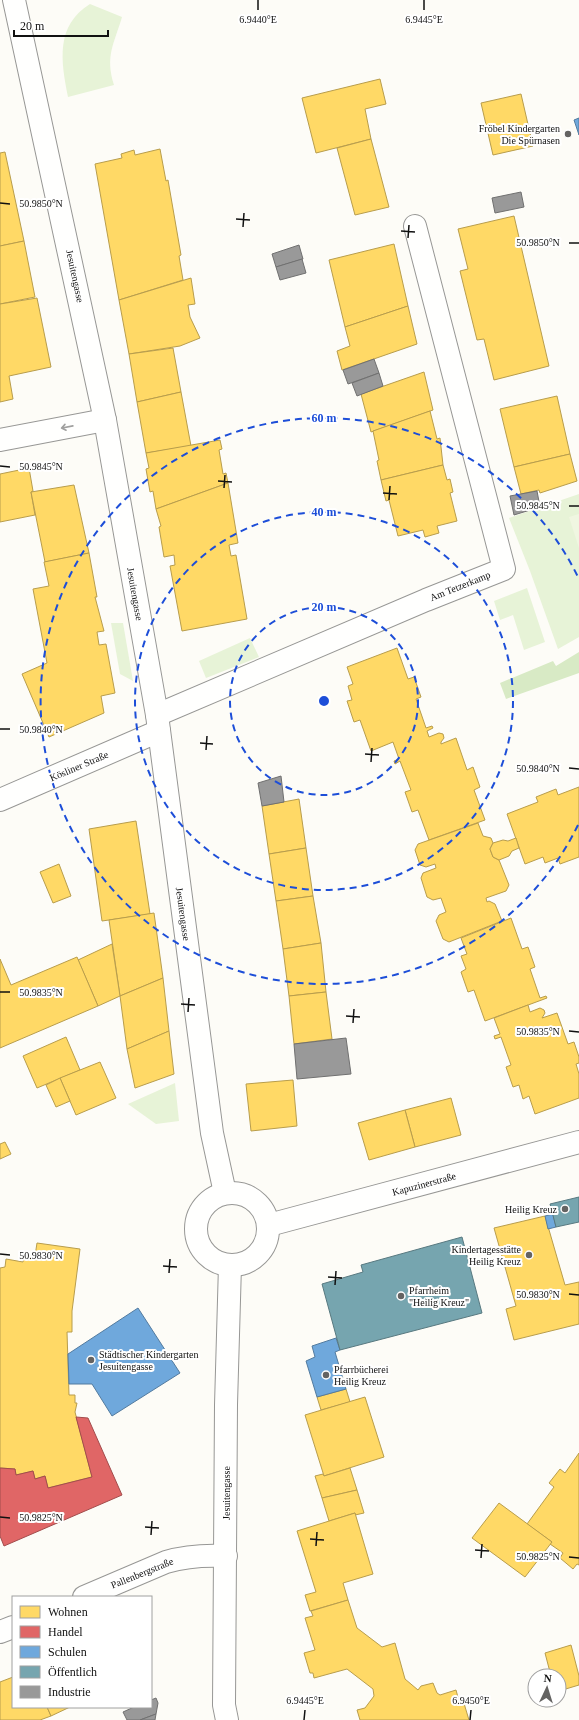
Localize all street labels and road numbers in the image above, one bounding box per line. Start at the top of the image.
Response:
street label: Jesuitengasse [64,248,86,304]
street label: Jesuitengasse [125,567,145,622]
street label: Am Tetzerkamp [428,569,492,603]
street label: Kösliner Straße [48,749,110,783]
street label: Jesuitengasse [174,887,192,942]
street label: Kapuzinerstraße [391,1170,458,1198]
street label: Jesuitengasse [221,1466,232,1520]
street label: Pallenbergstraße [109,1555,175,1591]

